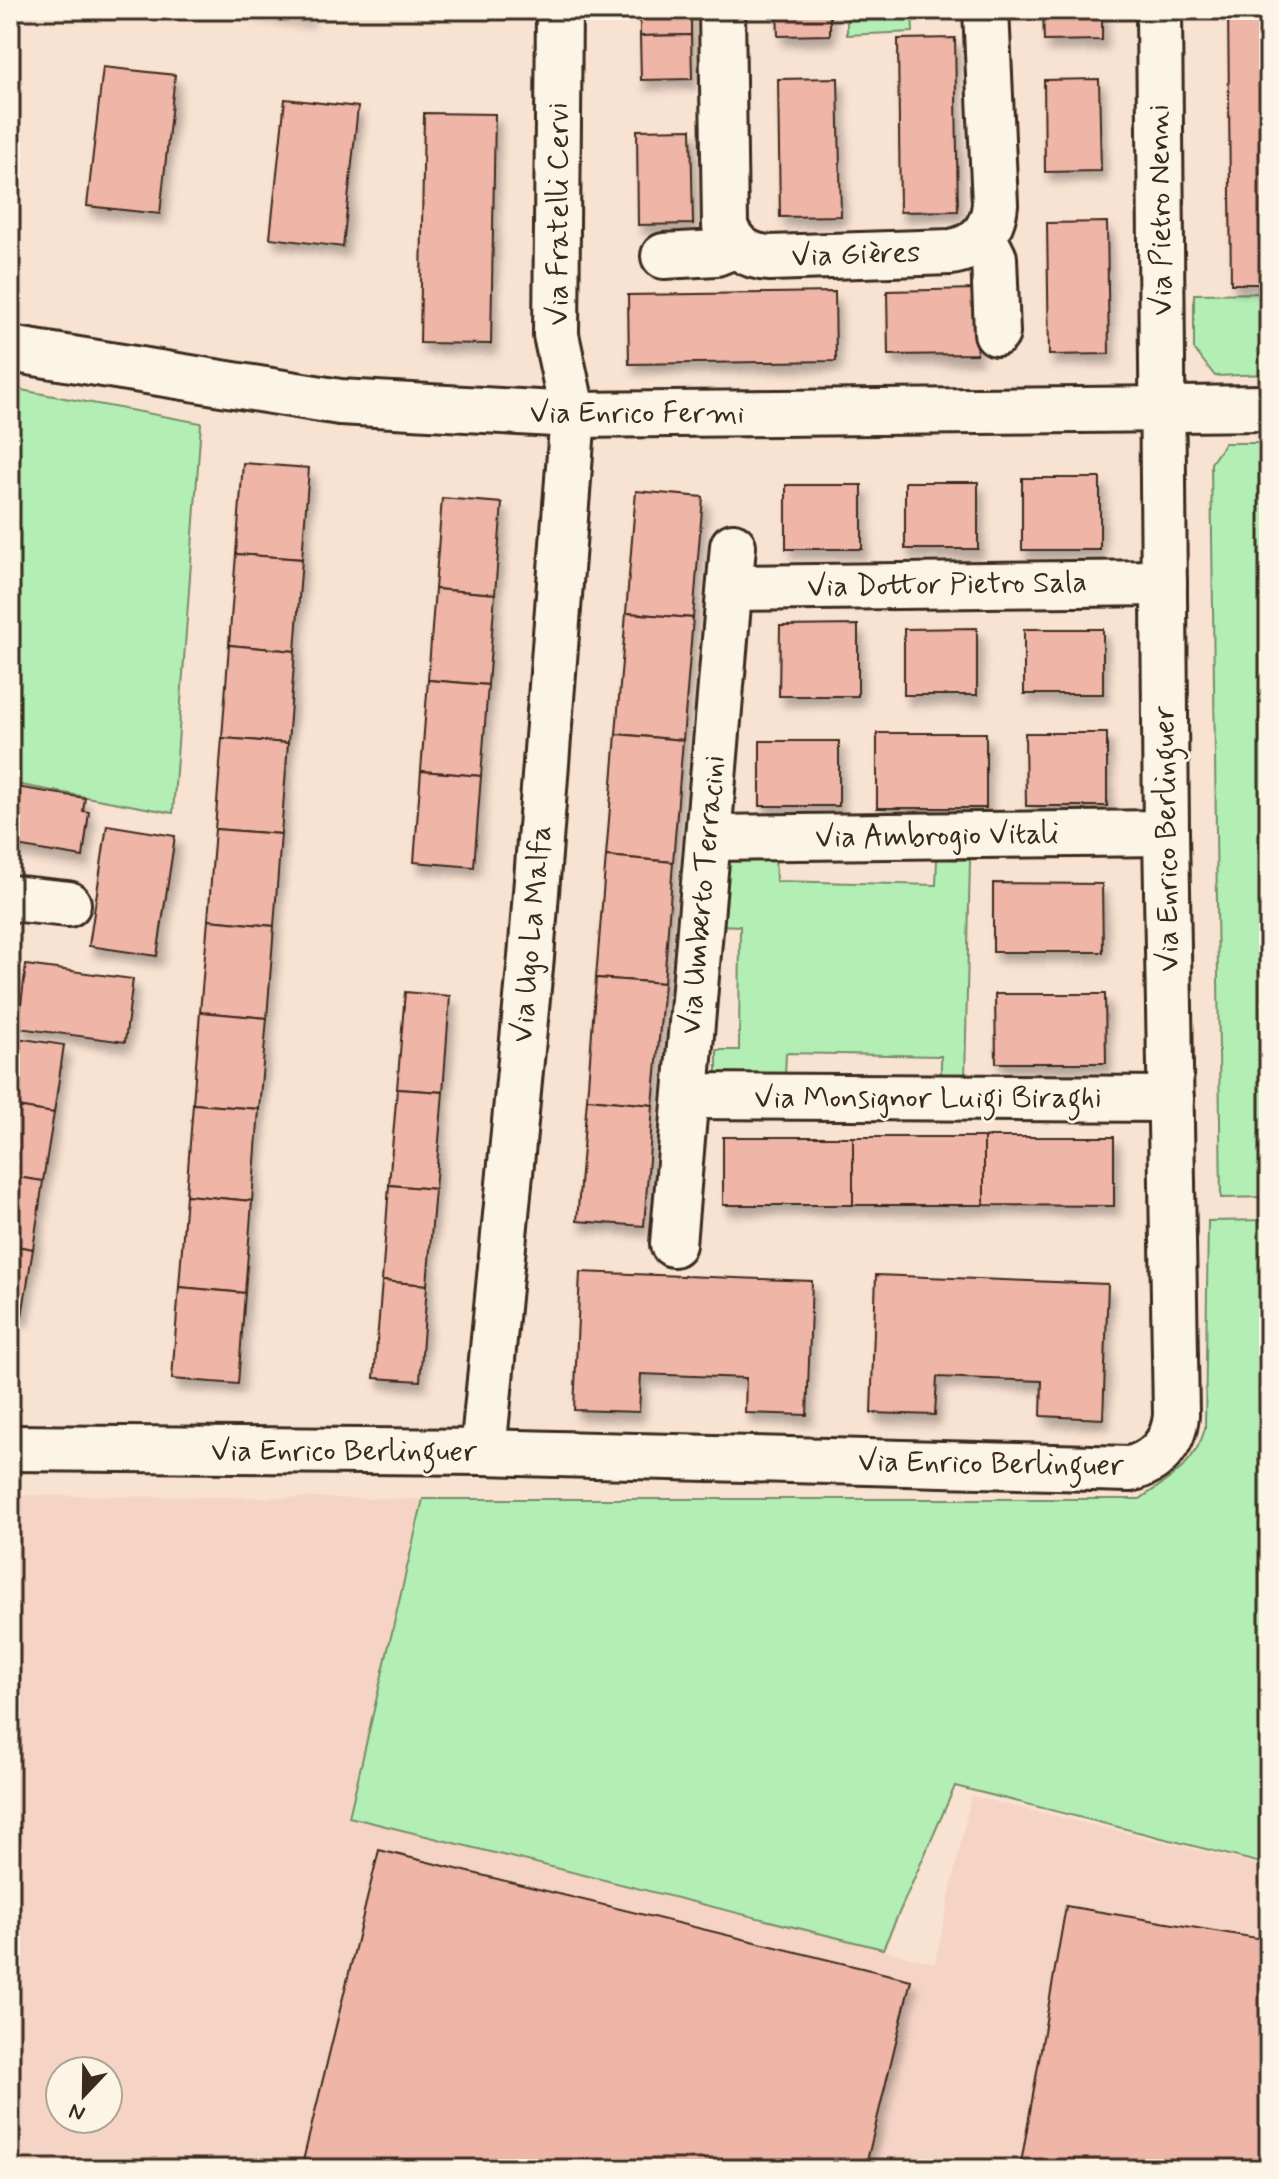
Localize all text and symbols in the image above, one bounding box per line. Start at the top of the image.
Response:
street label: Via Fratelli Cervi [539,102,578,326]
street label: Via Pietro Nenni [1140,104,1182,316]
street label: Via Gières [791,233,921,277]
street label: Via Enrico Fermi [530,394,744,433]
street label: Via Dottor Pietro Sala [807,563,1087,607]
street label: Via Enrico Berlinguer [1145,705,1192,972]
street label: Via Umberto Terracini [671,754,735,1036]
street label: Via Ambrogio Vitali [815,814,1059,858]
street label: Via Ugo La Malfa [503,824,561,1044]
street label: Via Monsignor Luigi Biraghi [754,1079,1102,1121]
street label: Via Enrico Berlinguer [211,1432,478,1474]
street label: Via Enrico Berlinguer [858,1442,1125,1489]
north arrow [44,2055,124,2135]
text: N [65,2096,89,2127]

